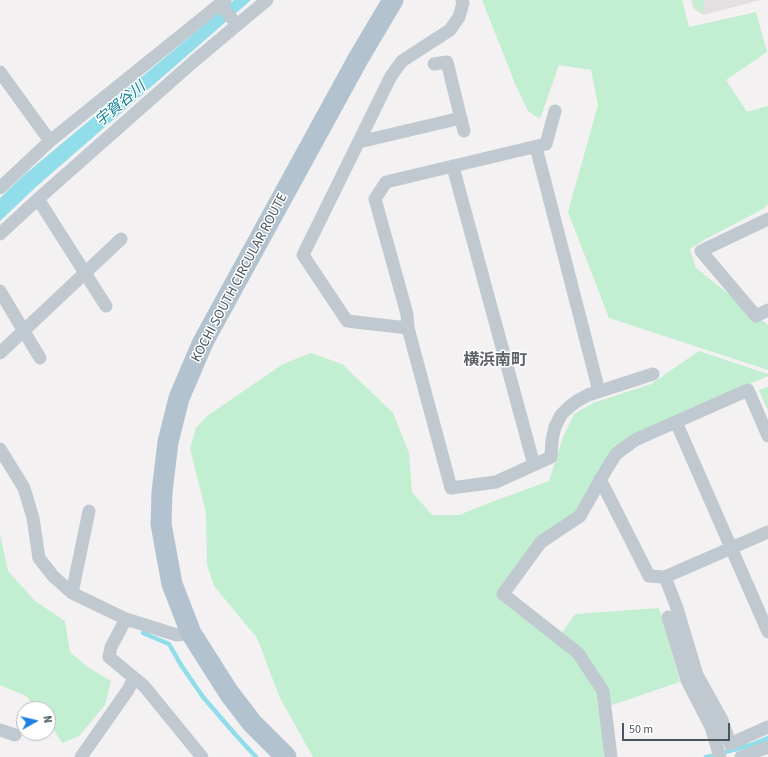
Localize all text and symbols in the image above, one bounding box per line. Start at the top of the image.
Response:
water label: 宇賀谷川 [92,79,150,131]
street label: KOCHI SOUTH CIRCULAR ROUTE [188,191,292,365]
district label: 横浜南町 [463,351,527,371]
north arrow [16,701,56,741]
text: N [39,715,55,724]
scale bar [624,715,732,741]
text: 50 m [629,721,653,738]

